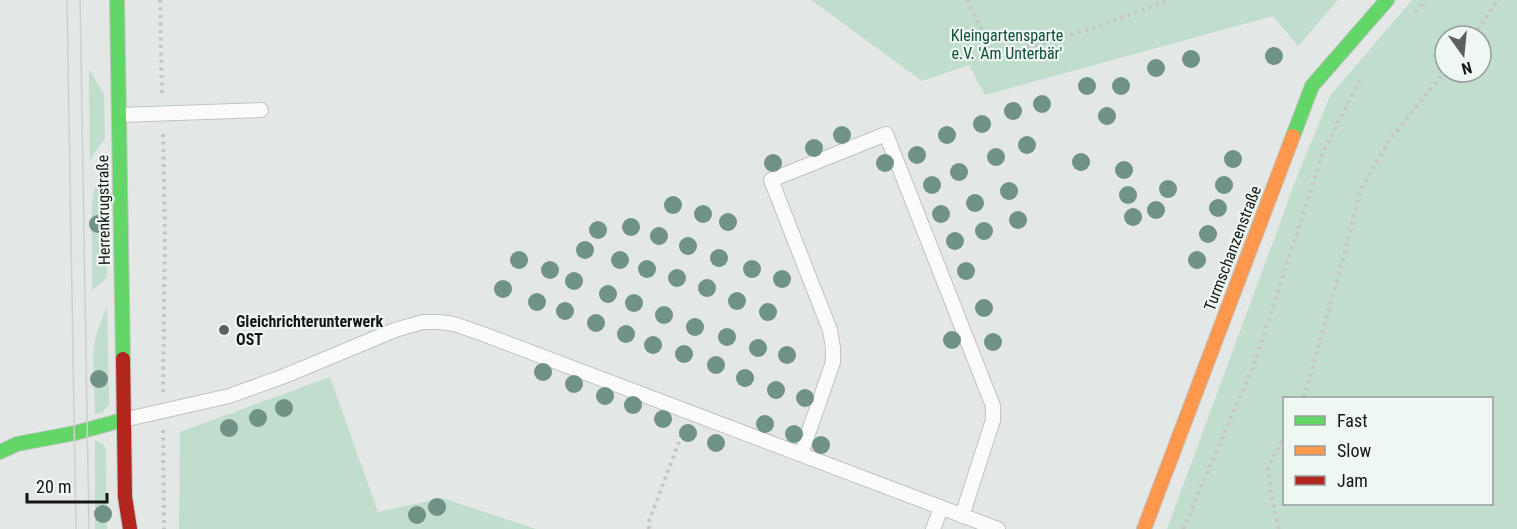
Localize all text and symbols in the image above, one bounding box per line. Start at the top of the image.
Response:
north arrow [1433,24,1493,84]
park label: Kleingartensparte e.V. 'Am Unterbär' [951,26,1063,63]
text: N [1460,58,1474,78]
street label: Herrenkrugstraße [93,155,114,265]
street label: Turmschanzenstraße [1200,183,1265,313]
place label: Gleichrichterunterwerk OST [236,312,384,349]
marker: Gleichrichterunterwerk OST [217,323,231,337]
legend [1283,397,1493,505]
text: Fast [1337,410,1368,431]
text: Slow [1337,440,1372,461]
scale bar [27,466,106,504]
text: Jam [1337,470,1368,491]
text: 20 m [36,476,71,497]

